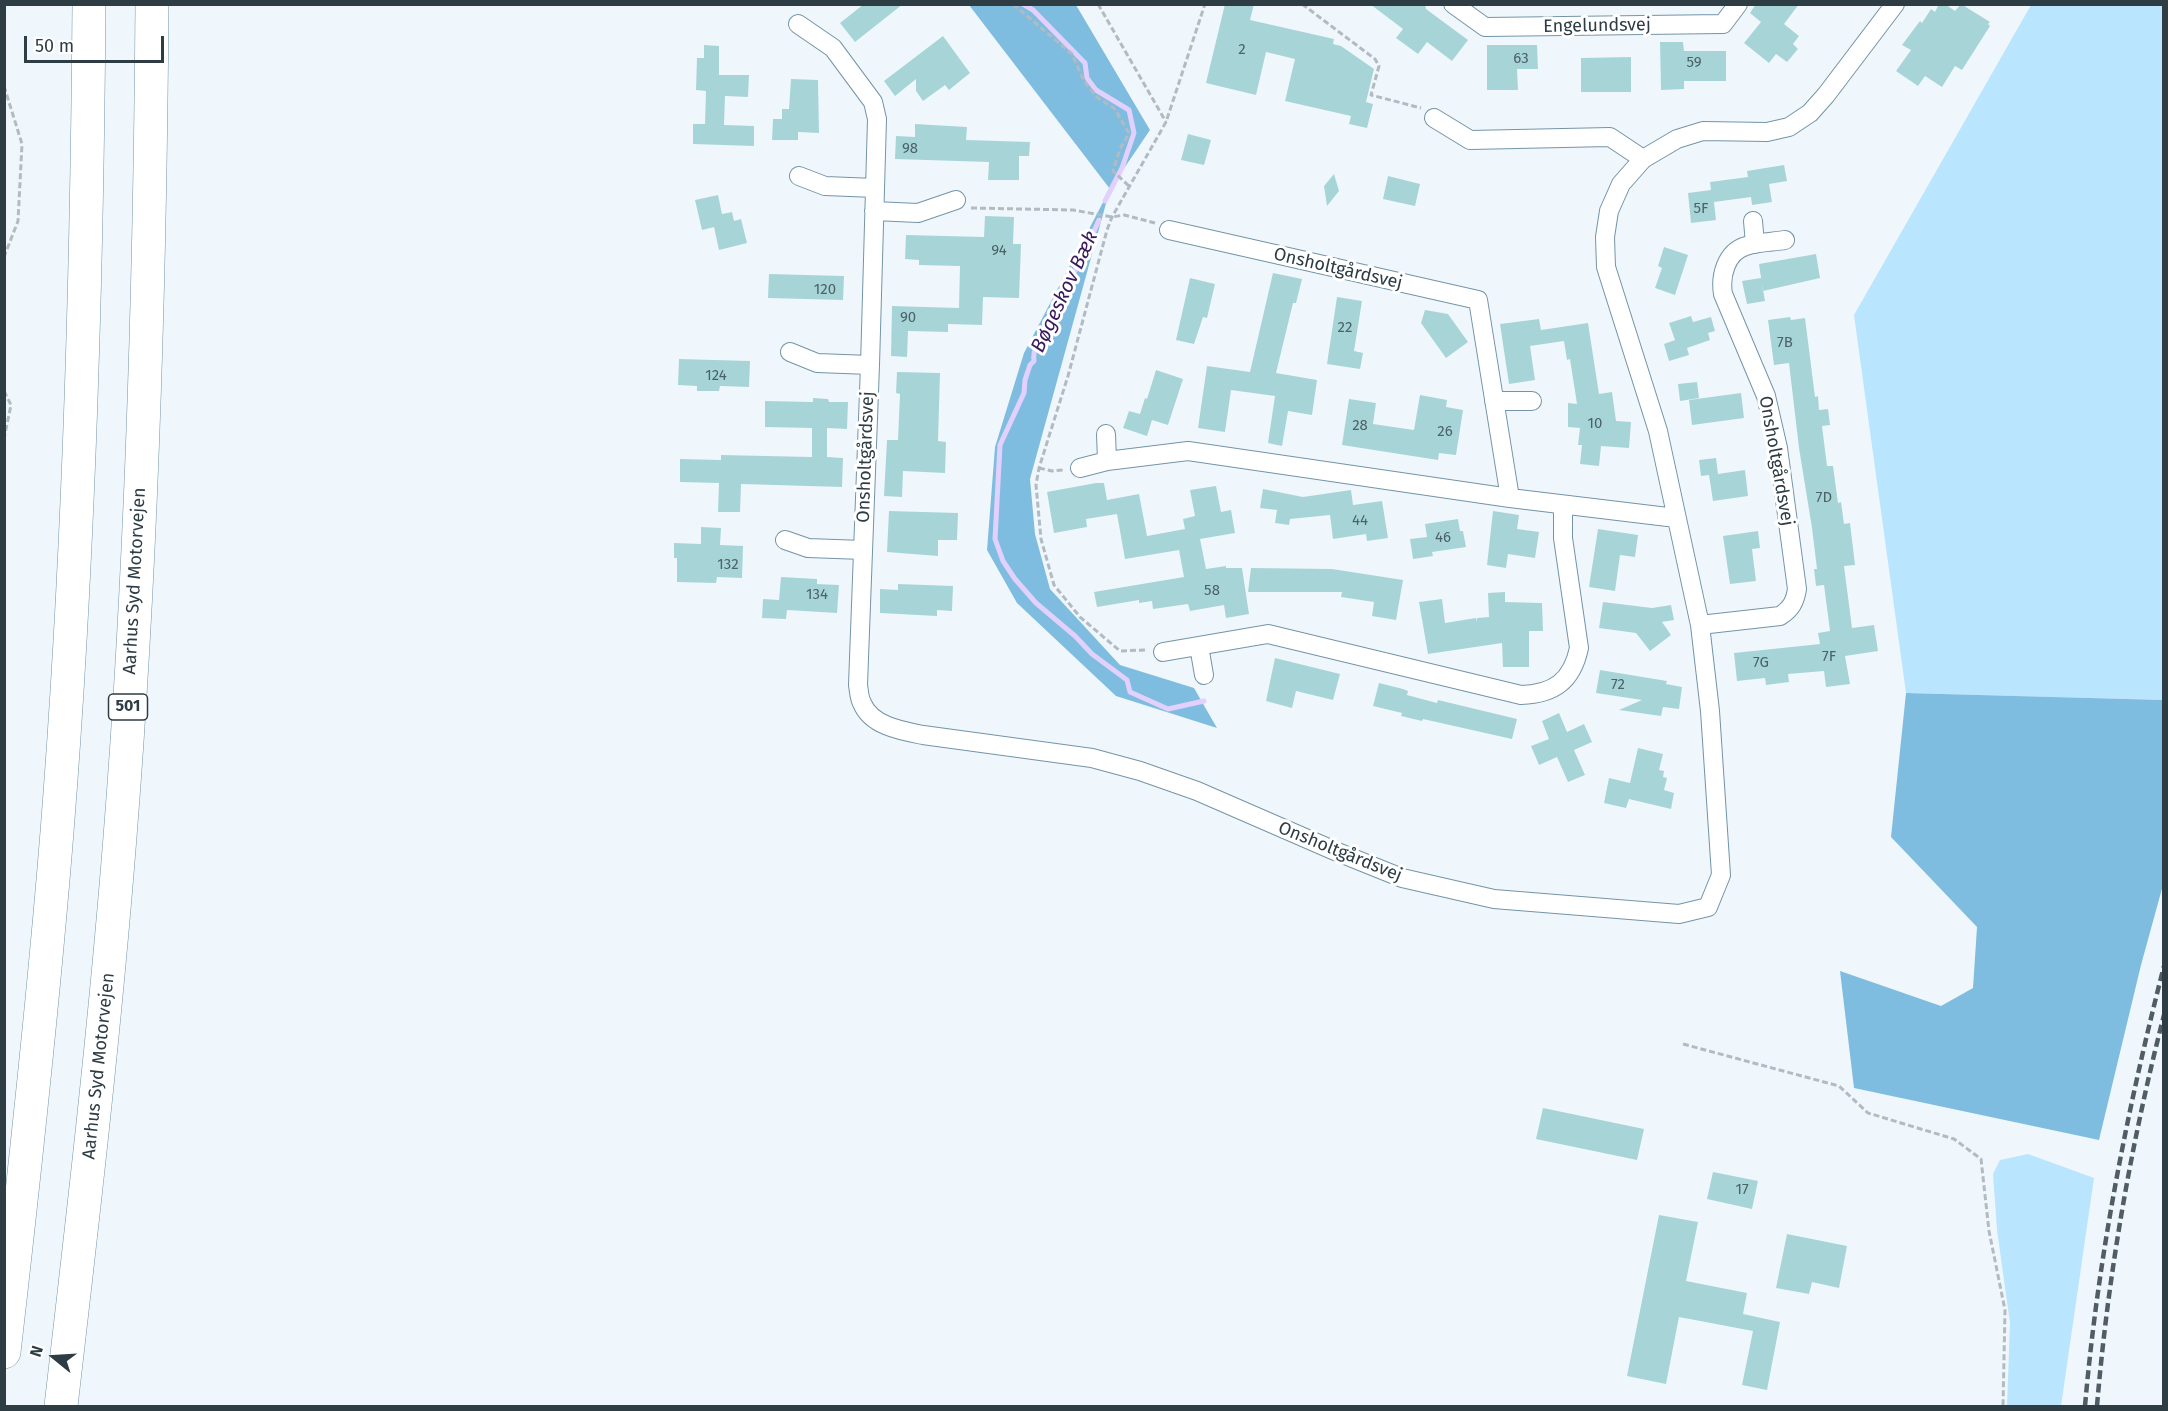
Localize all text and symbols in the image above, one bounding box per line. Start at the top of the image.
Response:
street label: Engelundsvej [1543,14,1651,38]
scale bar [27,24,166,62]
text: 50 m [35,35,74,57]
house number: 2 [1238,41,1246,59]
house number: 63 [1513,50,1529,68]
house number: 59 [1686,54,1702,72]
house number: 98 [902,140,918,158]
house number: 5F [1694,200,1708,218]
water label: Bøgeskov Bæk [1026,227,1104,357]
house number: 94 [991,242,1007,260]
street label: Onsholtgårdsvej [1271,244,1405,294]
house number: 120 [814,281,836,299]
house number: 90 [900,309,916,327]
house number: 22 [1338,319,1352,337]
house number: 7B [1777,334,1793,352]
house number: 124 [705,367,727,385]
street label: Onsholtgårdsvej [853,391,879,523]
street label: Onsholtgårdsvej [1754,394,1798,528]
house number: 10 [1588,415,1602,433]
house number: 28 [1352,417,1368,435]
house number: 26 [1437,423,1453,441]
street label: Aarhus Syd Motorvejen [119,487,151,675]
house number: 7D [1816,489,1832,507]
house number: 44 [1352,512,1368,530]
house number: 46 [1435,529,1451,547]
house number: 132 [717,556,739,574]
house number: 58 [1204,582,1220,600]
house number: 134 [806,586,828,604]
house number: 7F [1822,648,1836,666]
house number: 7G [1753,654,1769,672]
house number: 72 [1611,676,1625,694]
road number: 501 [108,694,148,720]
street label: Onsholtgårdsvej [1275,817,1405,887]
street label: Aarhus Syd Motorvejen [78,972,120,1160]
house number: 17 [1735,1181,1749,1199]
north arrow [24,1327,84,1387]
text: N [26,1343,47,1359]

